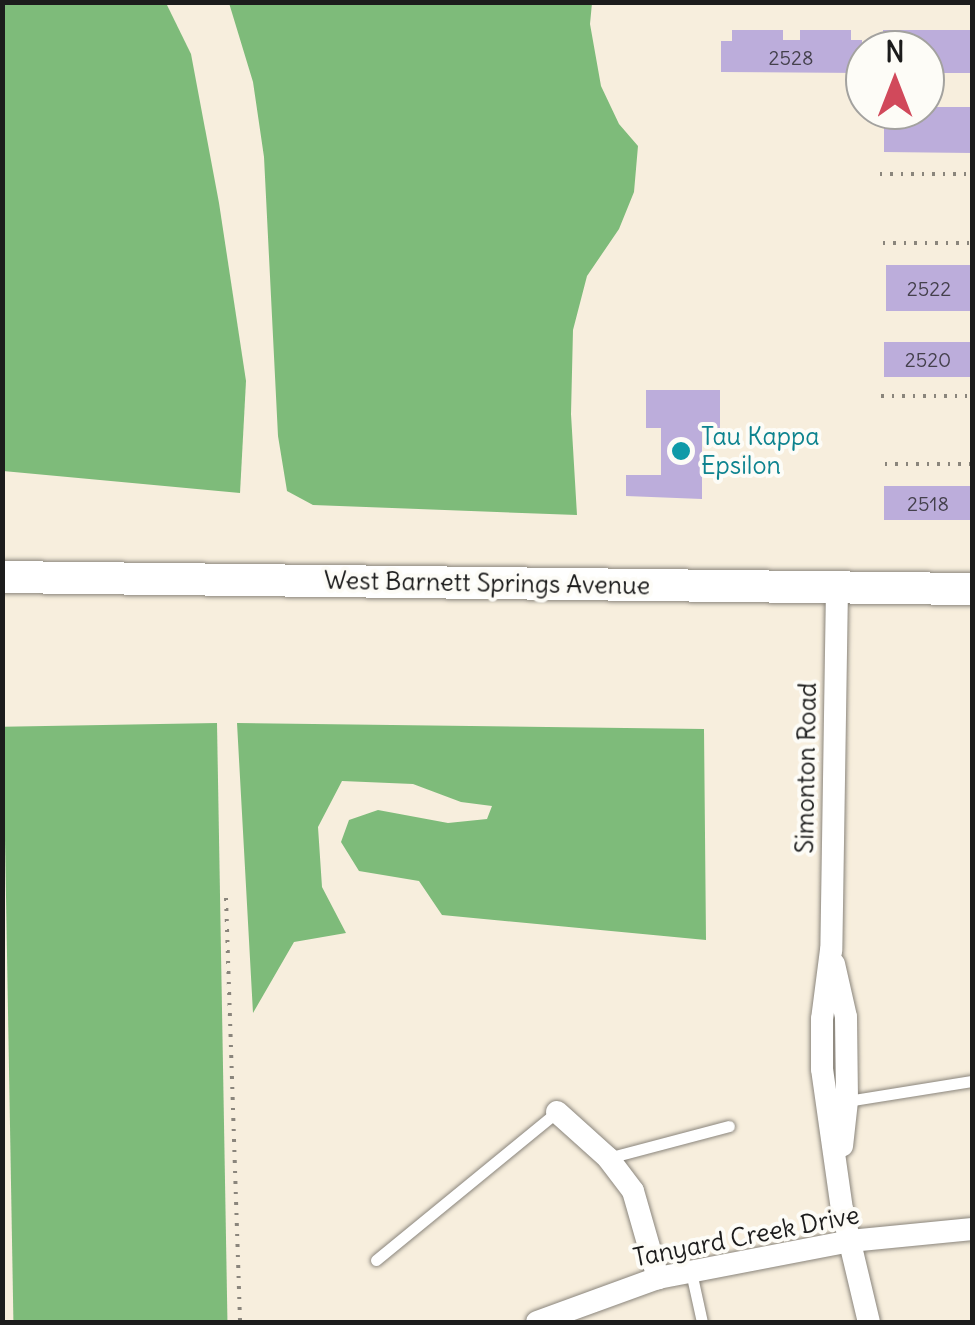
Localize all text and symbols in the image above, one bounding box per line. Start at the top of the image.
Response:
north arrow [845,30,945,130]
text: N [885,34,905,70]
house number: 2528 [769,45,813,69]
house number: 2522 [907,276,951,300]
house number: 2520 [905,347,951,371]
place label: Tau Kappa Epsilon [701,422,819,481]
marker: Tau Kappa Epsilon [670,440,692,462]
house number: 2518 [907,491,949,515]
street label: West Barnett Springs Avenue [324,565,650,601]
street label: Simonton Road [790,682,822,854]
street label: Tanyard Creek Drive [630,1199,862,1273]

